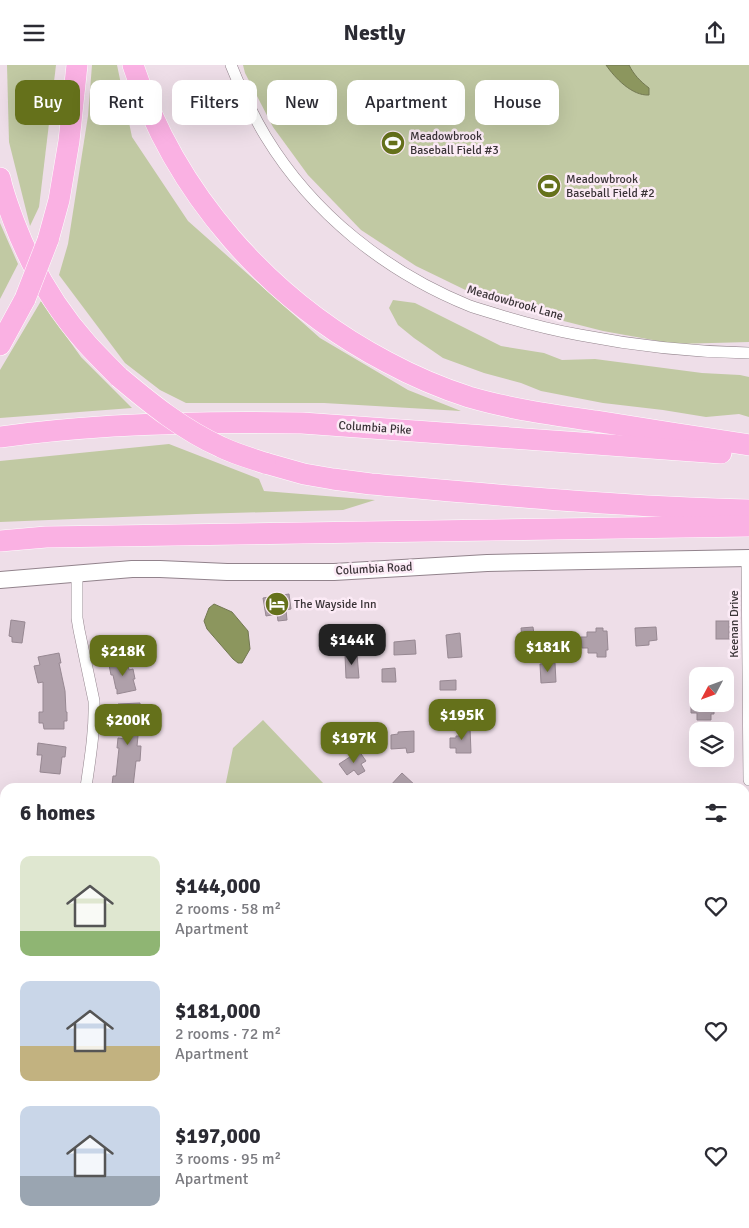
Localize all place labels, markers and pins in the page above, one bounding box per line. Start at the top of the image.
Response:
place label: Meadowbrook Baseball Field #3 [410,129,499,158]
sports icon: Meadowbrook Baseball Field #3 [380,130,406,156]
place label: Meadowbrook Baseball Field #2 [566,172,655,201]
sports icon: Meadowbrook Baseball Field #2 [536,173,562,199]
hotel icon: The Wayside Inn [264,591,290,617]
place label: The Wayside Inn [294,597,377,612]
pin: $144K [317,623,387,666]
pin: $181K [513,631,583,673]
pin: $218K [88,635,158,677]
pin: $195K [427,699,497,741]
pin: $200K [93,703,163,746]
pin: $197K [319,721,389,764]

